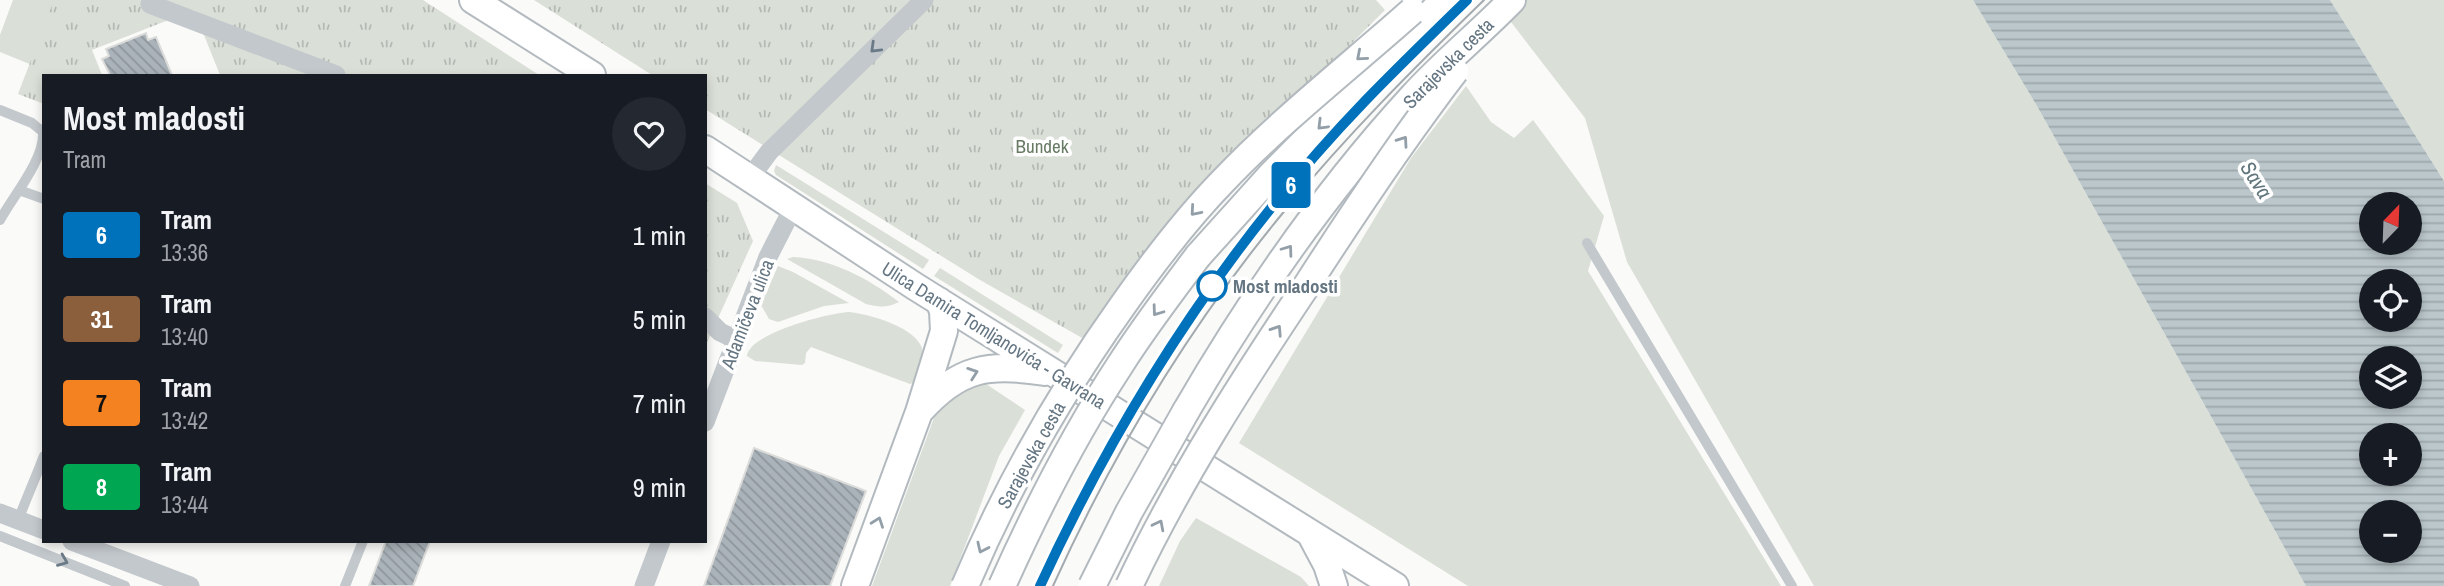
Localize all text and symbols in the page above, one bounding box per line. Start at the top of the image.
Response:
street label: Sarajevska cesta [1397,12,1499,114]
one-way arrow [871,39,884,52]
one-way arrow [1356,48,1369,60]
text: Most mladosti [63,96,245,140]
button: heart [612,97,686,171]
one-way arrow [1317,116,1330,129]
park label: Bundek [1016,133,1069,159]
one-way arrow [1395,136,1407,149]
text: Tram [63,144,106,175]
water label: Sava [2234,155,2279,204]
line badge: 6 [1268,162,1314,208]
text: 6 [1286,169,1296,201]
north arrow [2359,192,2422,256]
map controls [2359,192,2422,563]
text: Tram [161,202,212,237]
one-way arrow [1191,203,1203,216]
text: 1 min [633,218,686,253]
text: 6 [96,219,107,251]
text: 13:36 [161,237,208,268]
one-way arrow [1280,245,1293,258]
street label: Adamičeva ulica [714,255,780,373]
street label: Ulica Damira Tomljanovića - Gavrana [877,255,1111,415]
button: locate [2359,269,2422,332]
marker: Most mladosti [1197,271,1227,301]
place label: Most mladosti [1233,273,1338,299]
text: Tram [161,286,212,321]
text: 5 min [633,302,686,337]
text: 31 [91,303,112,335]
one-way arrow [1153,303,1165,316]
text: 13:40 [161,321,208,352]
one-way arrow [1268,325,1281,338]
button: layers [2359,346,2422,409]
one-way arrow [966,367,978,381]
text: Tram [161,370,212,405]
text: 7 min [633,386,686,421]
text: 7 [96,387,107,419]
street label: Sarajevska cesta [991,397,1071,513]
text: 13:42 [161,405,208,436]
button: + [2359,423,2422,486]
text: Tram [161,454,212,489]
text: 9 min [633,470,686,505]
text: 8 [96,471,107,503]
text: 13:44 [161,489,208,520]
button: − [2359,500,2422,563]
one-way arrow [870,517,884,529]
one-way arrow [1151,520,1165,532]
one-way arrow [976,540,990,553]
one-way arrow [56,553,68,567]

